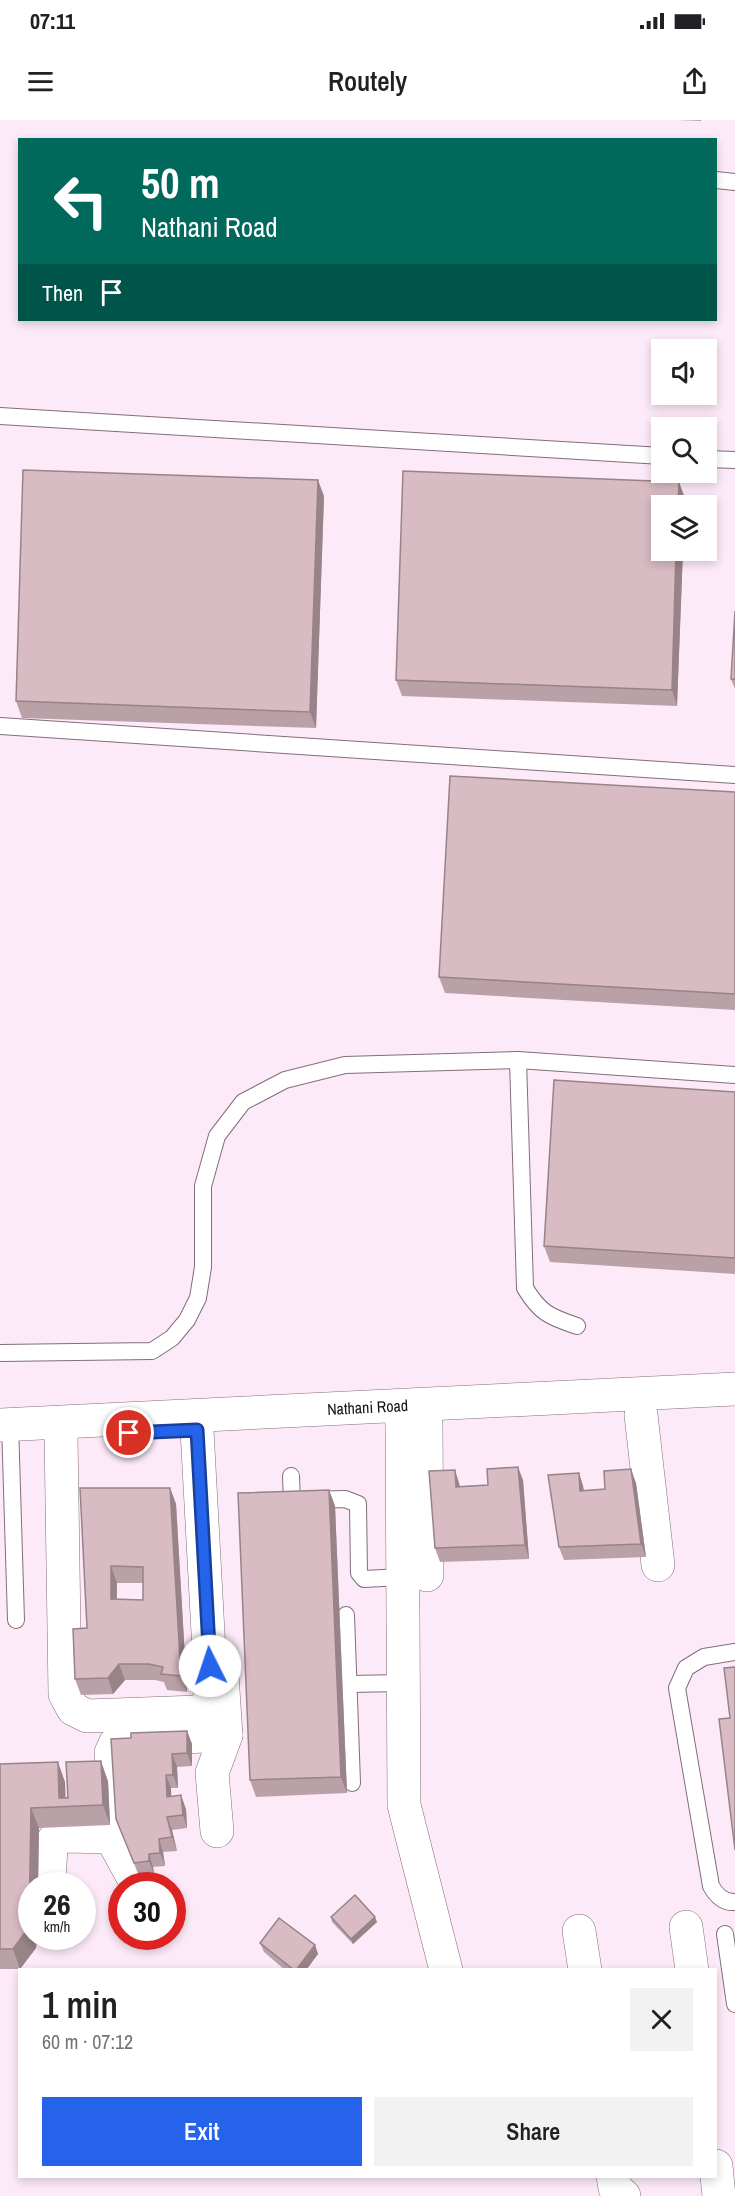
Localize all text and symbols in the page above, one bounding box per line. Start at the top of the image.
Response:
text: 07:11 [30,6,75,36]
text: Routely [328,63,407,99]
icon: menu [24,65,57,98]
icon: share [678,65,711,98]
text: 50 m [141,155,220,211]
icon: left [42,162,120,240]
text: Nathani Road [141,209,278,245]
icon: arrive [95,276,128,309]
text: Then [42,278,83,308]
map controls [651,339,717,561]
button: sound [651,339,717,405]
button: search [651,417,717,483]
button: layers [651,495,717,561]
street label: Nathani Road [327,1394,409,1420]
pin [103,1407,154,1458]
icon: arrive [112,1416,145,1449]
position arrow [178,1634,242,1698]
speed limit sign: 30 [108,1872,186,1950]
text: 26 [43,1884,71,1924]
text: km/h [44,1916,70,1937]
text: 1 min [42,1981,118,2029]
button: close [630,1988,693,2051]
text: 60 m · 07:12 [42,2028,133,2055]
button: Exit [42,2097,362,2166]
button: Share [374,2097,693,2166]

